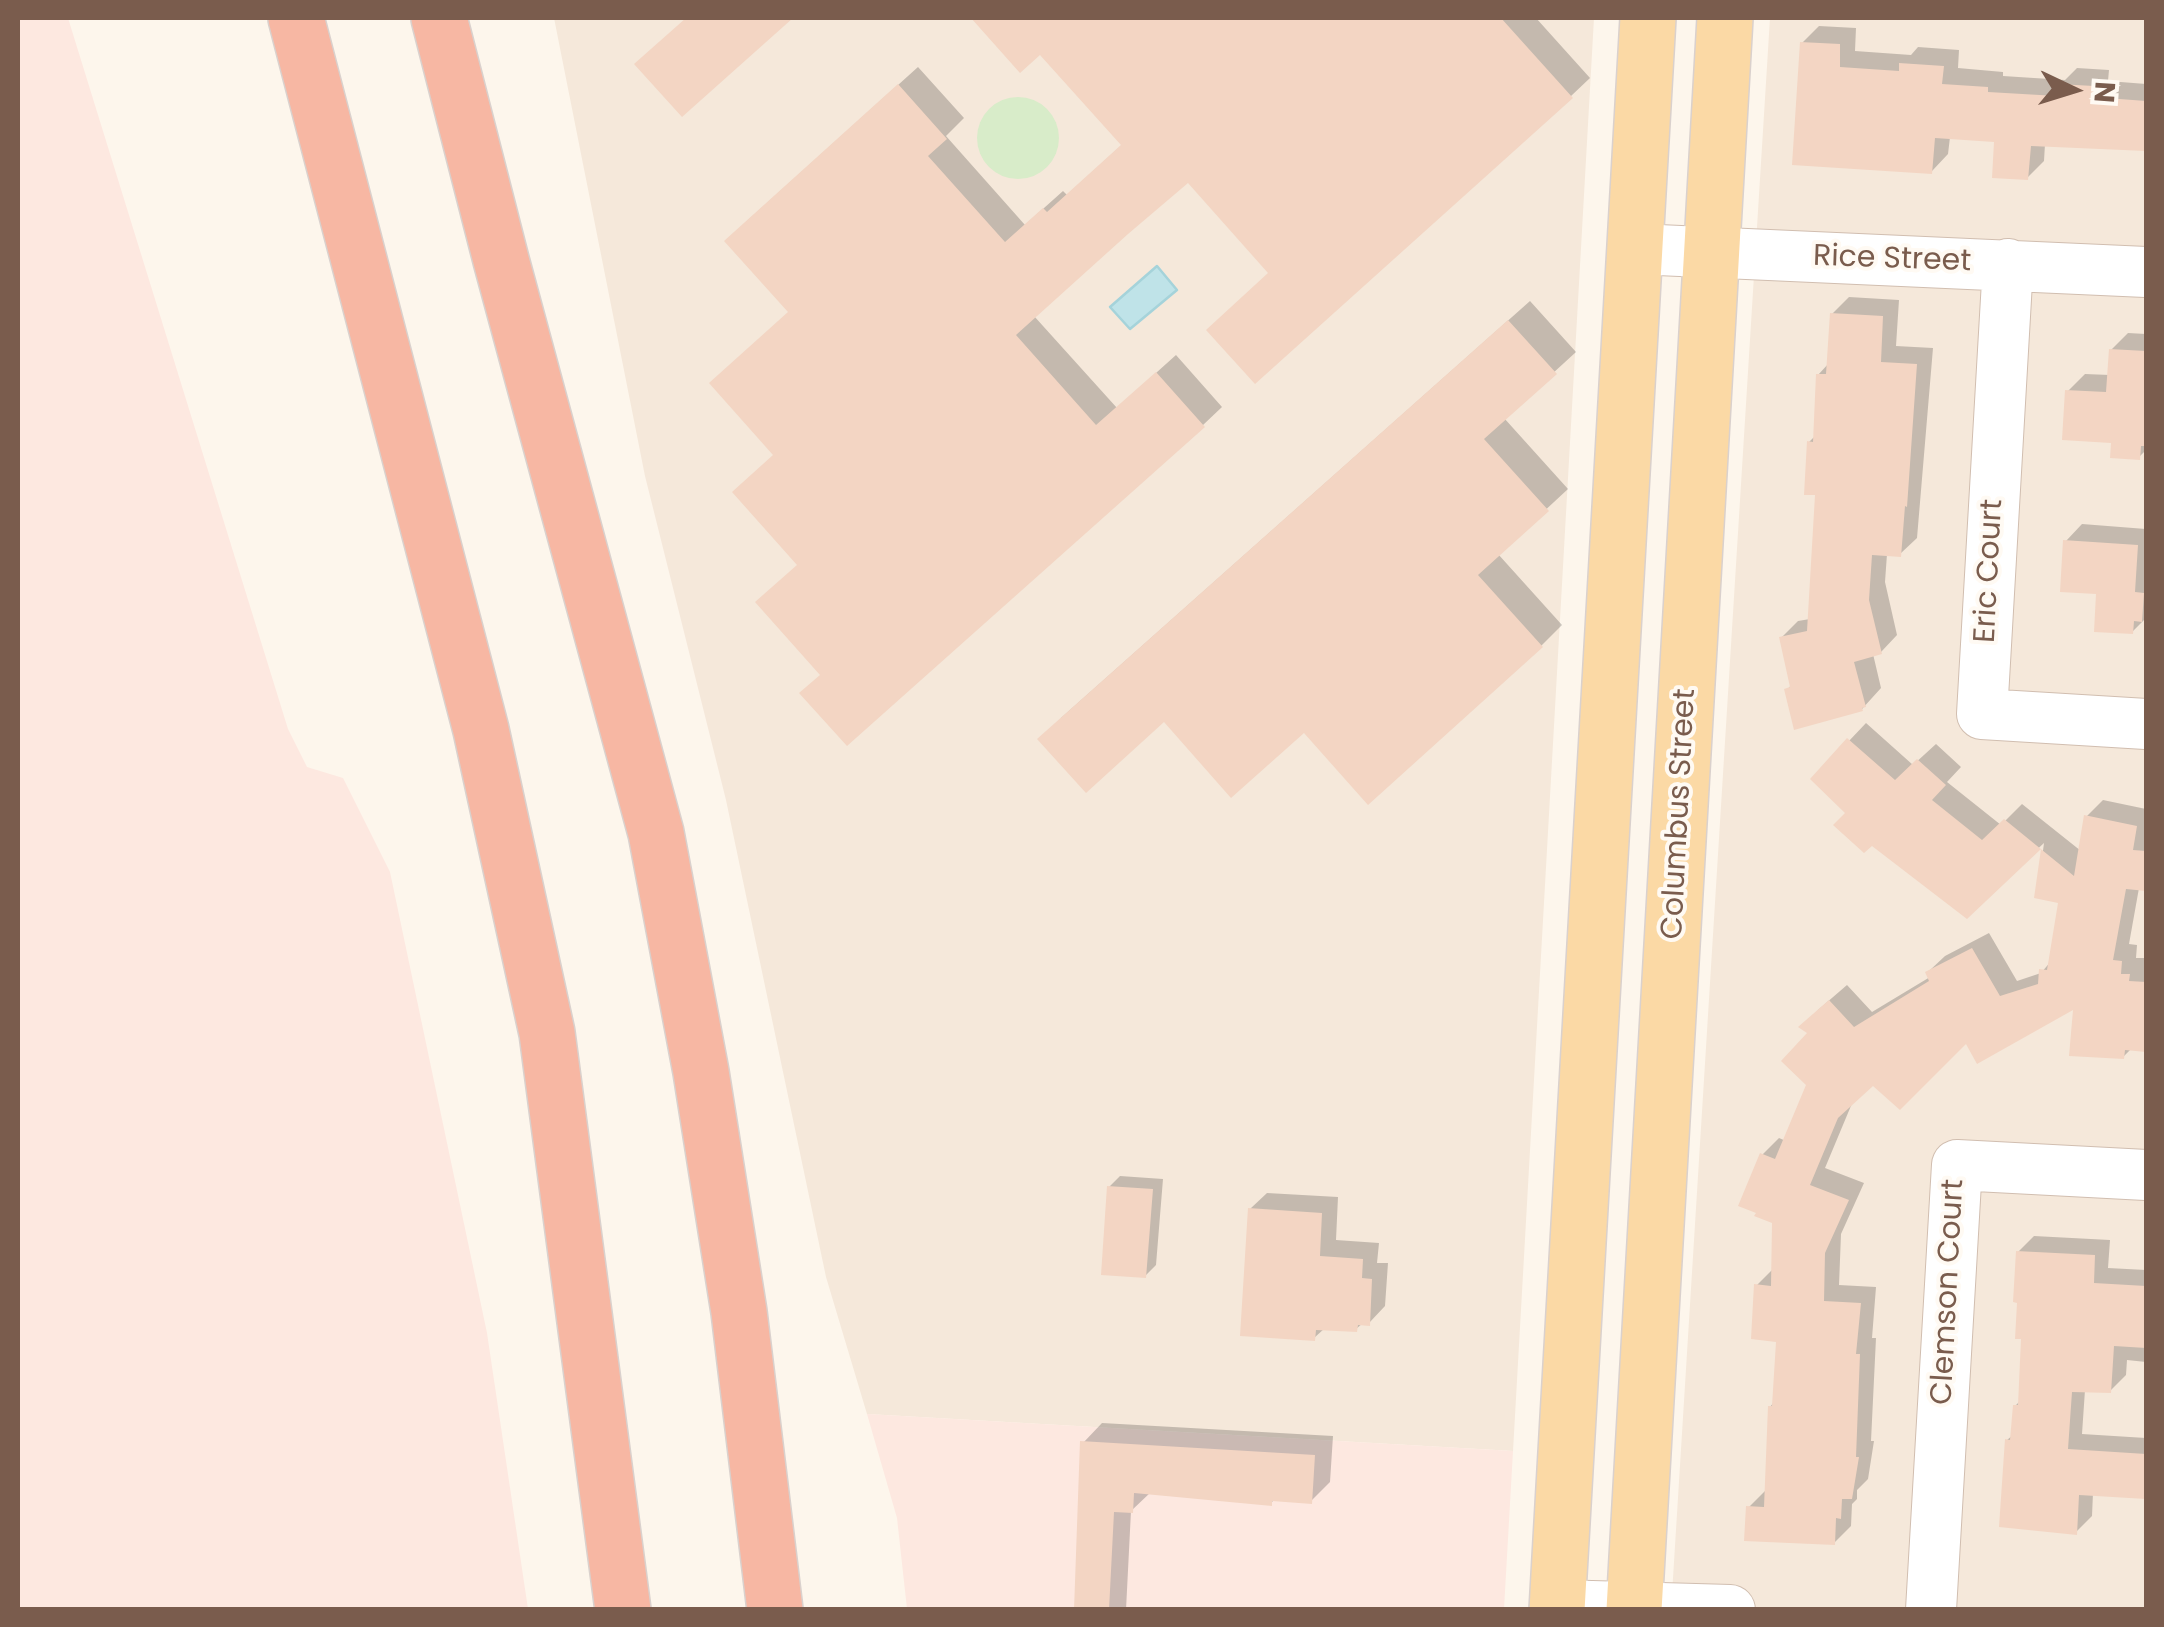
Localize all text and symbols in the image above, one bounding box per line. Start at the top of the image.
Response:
north arrow [2024,40,2124,140]
text: N [2084,80,2125,104]
street label: Rice Street [1812,239,1972,281]
street label: Eric Court [1968,498,2012,644]
street label: Columbus Street [1655,688,1705,940]
street label: Clemson Court [1925,1178,1973,1406]

